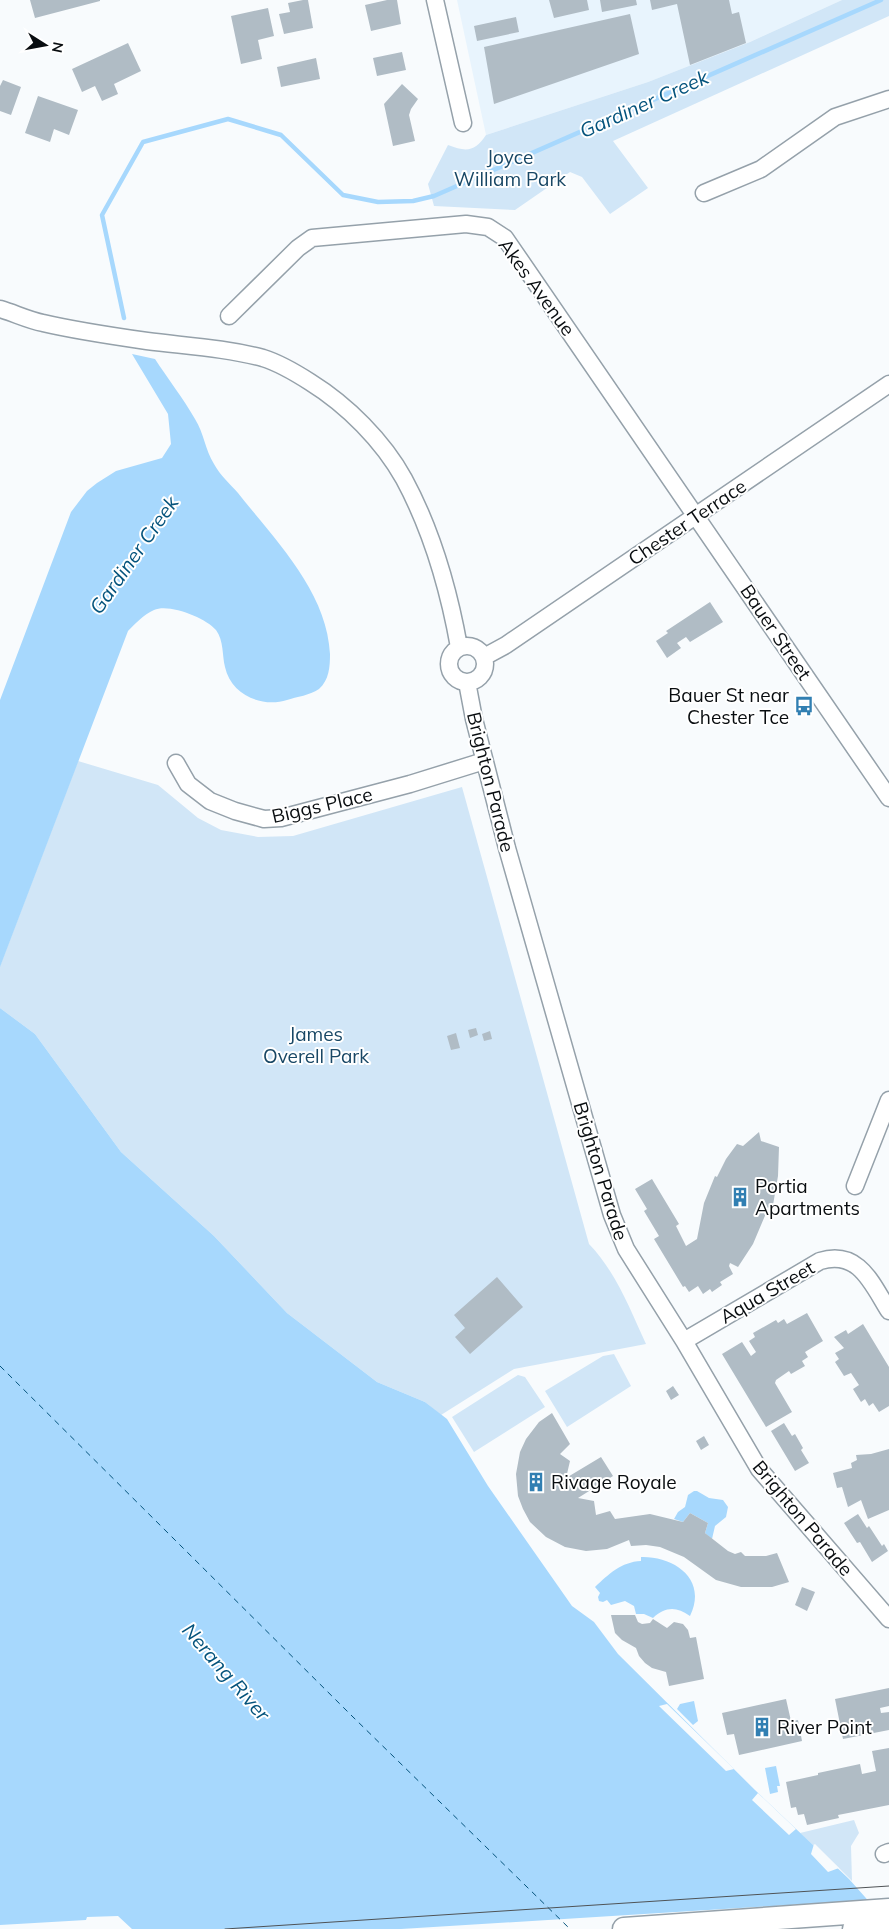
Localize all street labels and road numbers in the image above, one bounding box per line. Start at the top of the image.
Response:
street label: Akes Avenue [494,234,580,340]
street label: Chester Terrace [623,474,751,570]
street label: Bauer Street [735,580,817,685]
street label: Brighton Parade [462,709,520,855]
street label: Biggs Place [269,782,375,828]
street label: Brighton Parade [569,1099,633,1243]
street label: Aqua Street [715,1255,819,1329]
street label: Brighton Parade [748,1455,858,1581]

